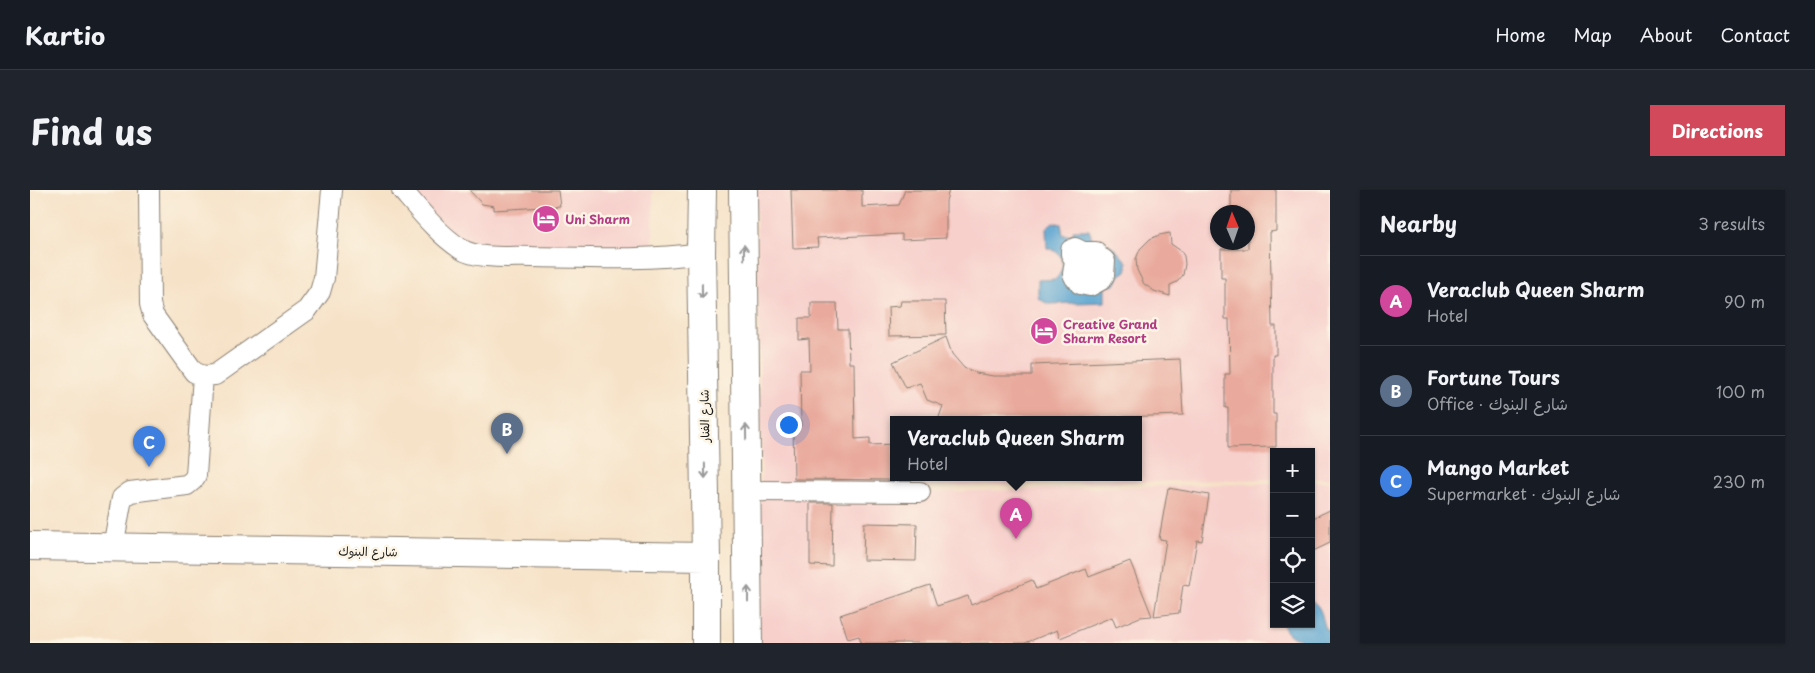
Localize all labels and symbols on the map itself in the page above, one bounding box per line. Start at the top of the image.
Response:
hotel icon: Uni Sharm [531,204,561,234]
north arrow [1210,205,1255,250]
place label: Uni Sharm [565,210,630,228]
one-way arrow [739,244,749,260]
one-way arrow [697,282,707,299]
place label: Creative Grand Sharm Resort [1063,315,1158,347]
hotel icon: Creative Grand Sharm Resort [1029,316,1059,346]
street label: شارع الفنار [695,389,714,444]
your location [776,412,802,438]
pin: B [491,413,523,454]
one-way arrow [741,424,751,440]
pin: C [133,426,165,467]
one-way arrow [700,462,710,479]
pin: A [1000,498,1032,539]
street label: شارع البنوك [338,541,398,562]
one-way arrow [743,587,753,603]

